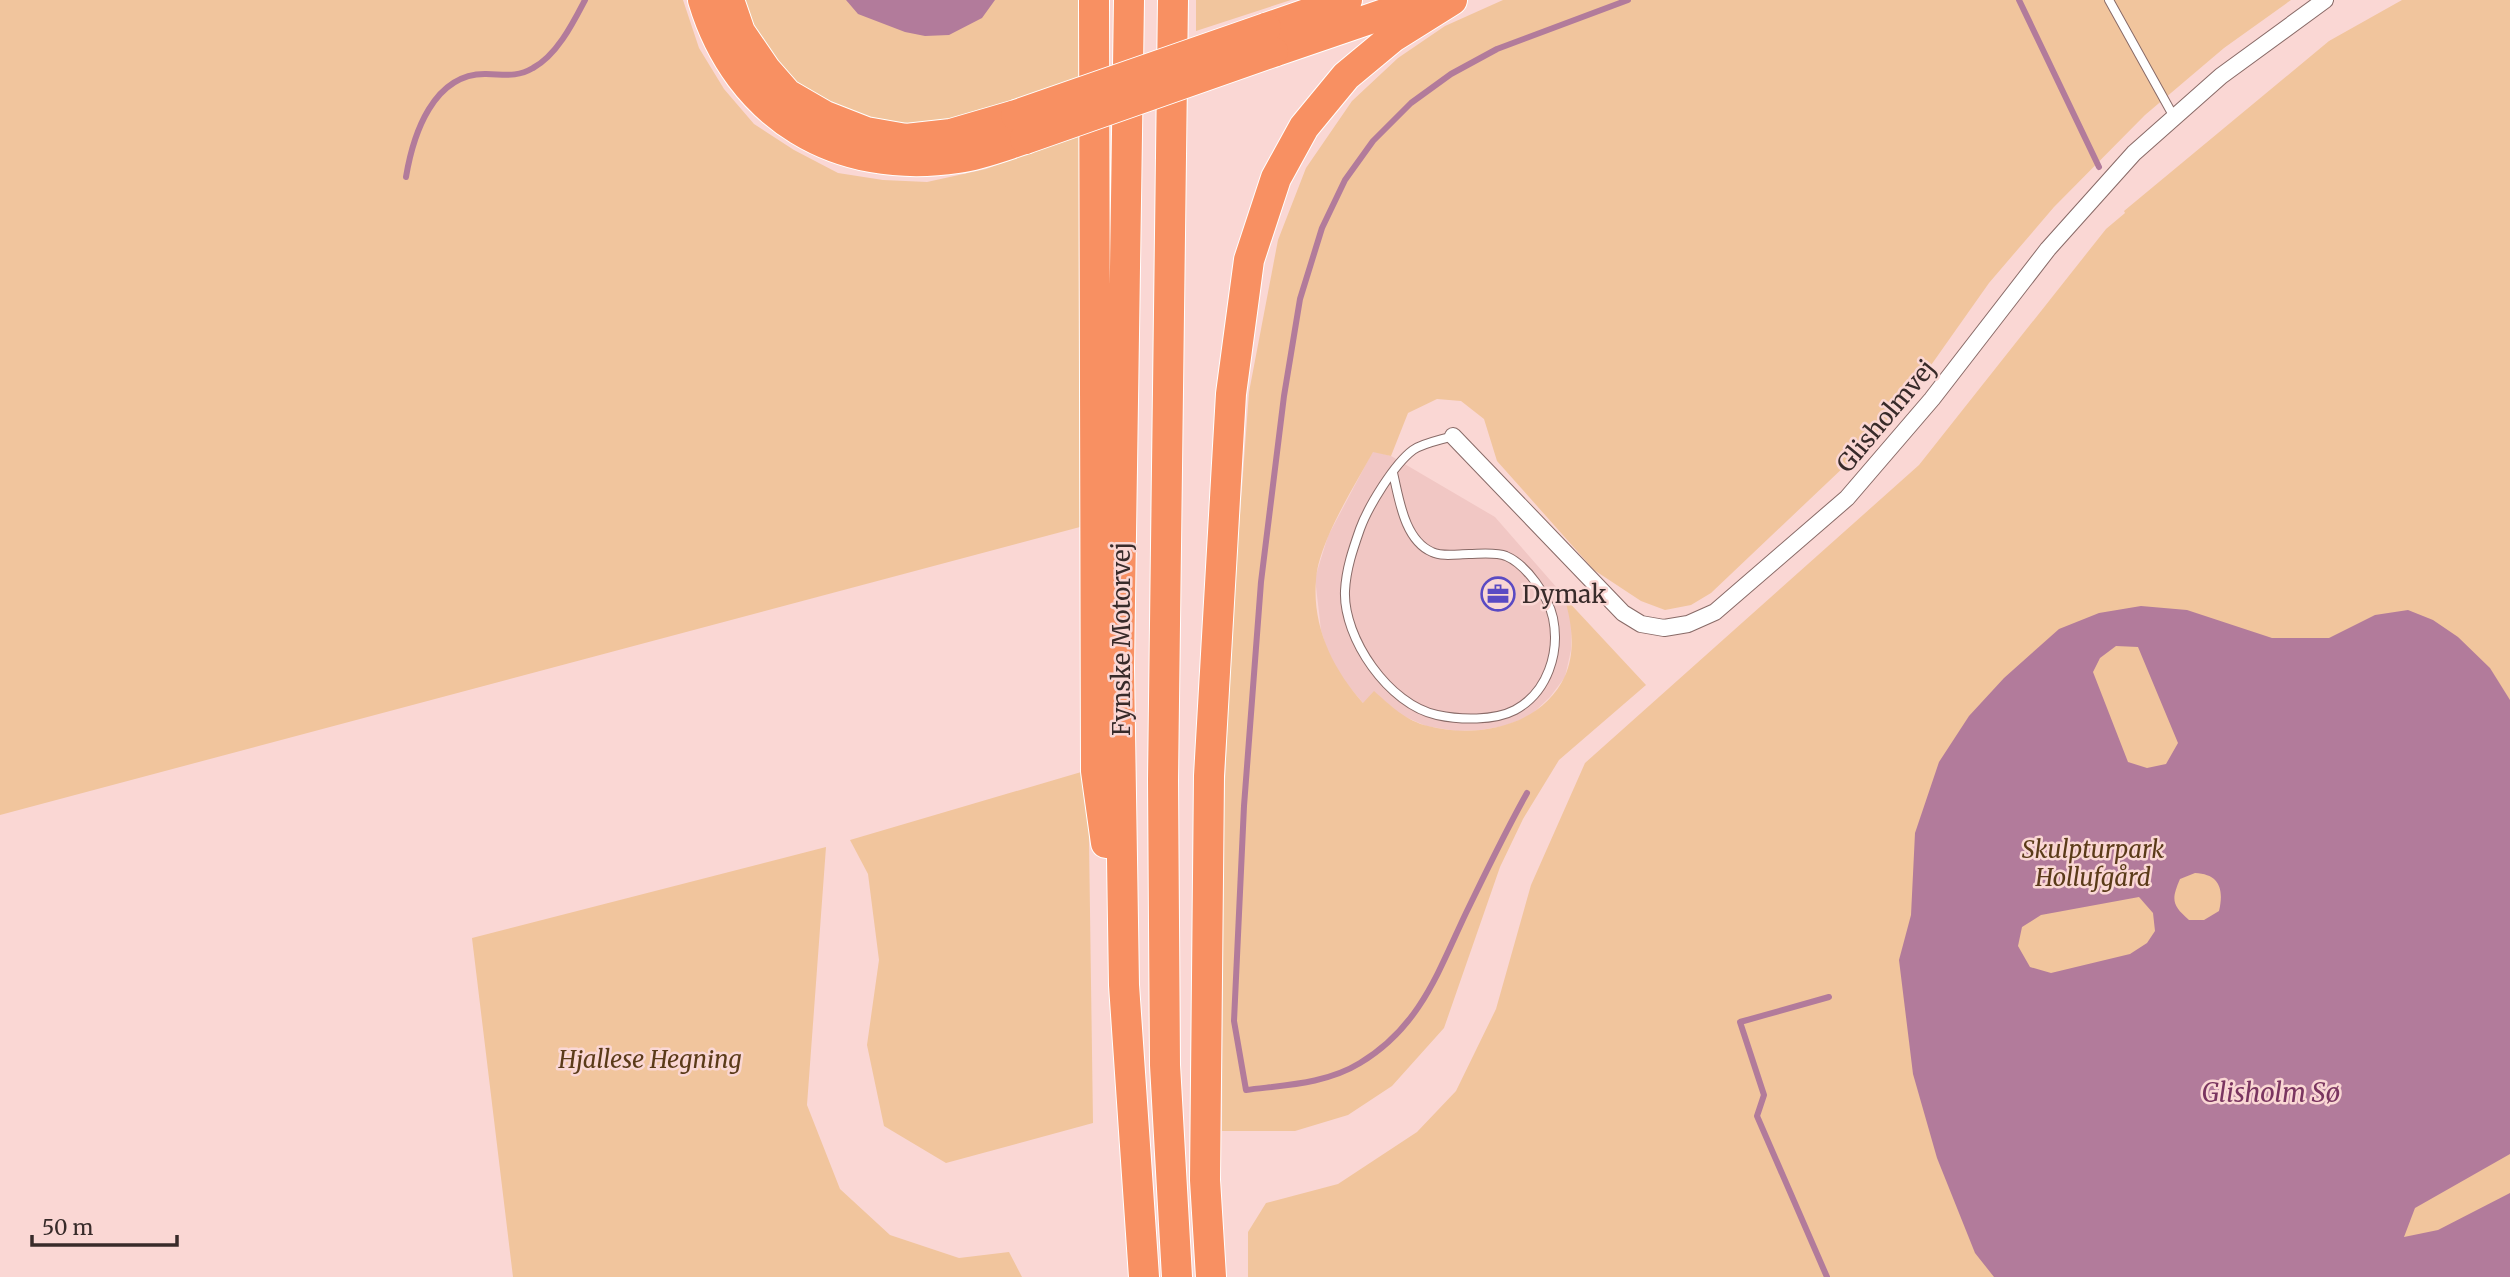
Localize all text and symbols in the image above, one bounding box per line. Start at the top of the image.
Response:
street label: Glisholmvej [1830,353,1942,479]
street label: Fynske Motorvej [1106,542,1137,736]
office icon: Dymak [1479,575,1517,613]
place label: Dymak [1522,579,1607,610]
park label: Skulpturpark Hollufgård [2022,834,2164,893]
park label: Hjallese Hegning [557,1044,742,1075]
water label: Glisholm Sø [2202,1076,2340,1109]
scale bar [32,1204,177,1248]
text: 50 m [42,1214,93,1241]

